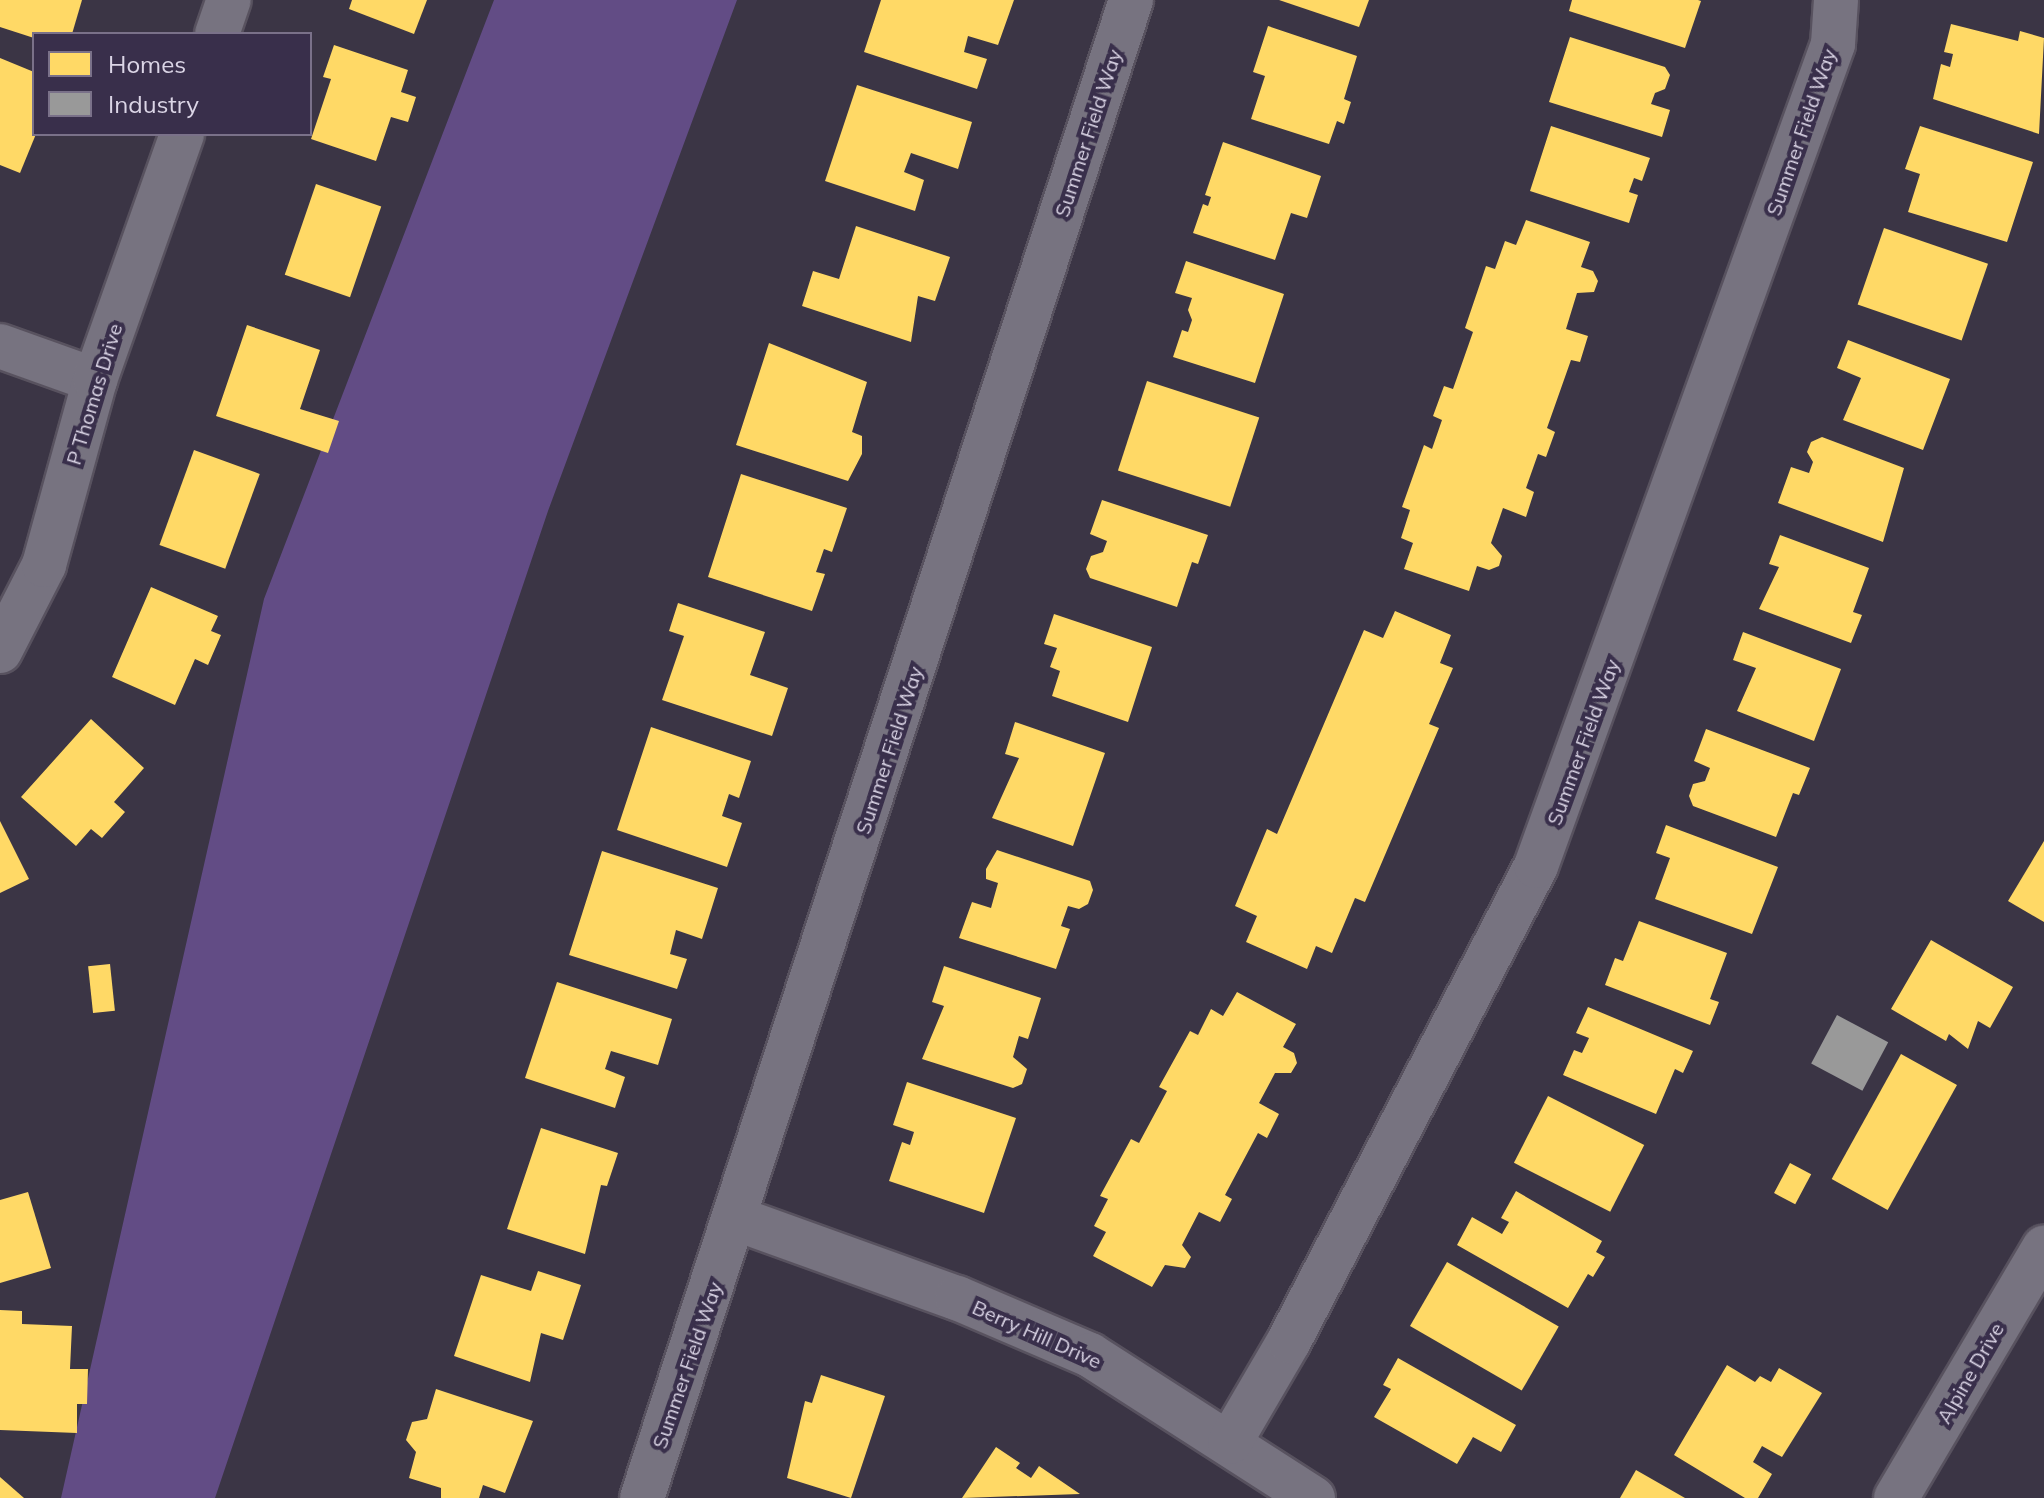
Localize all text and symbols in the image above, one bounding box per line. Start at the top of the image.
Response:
legend [32,32,312,136]
street label: Summer Field Way [1761,45,1841,219]
street label: Summer Field Way [1050,46,1126,220]
text: Homes [108,49,186,79]
text: Industry [108,89,199,119]
street label: P Thomas Drive [61,320,127,468]
street label: Summer Field Way [1542,656,1624,828]
street label: Summer Field Way [851,663,927,837]
street label: Summer Field Way [647,1278,727,1452]
street label: Berry Hill Drive [969,1295,1105,1373]
street label: Alpine Drive [1932,1318,2008,1428]

